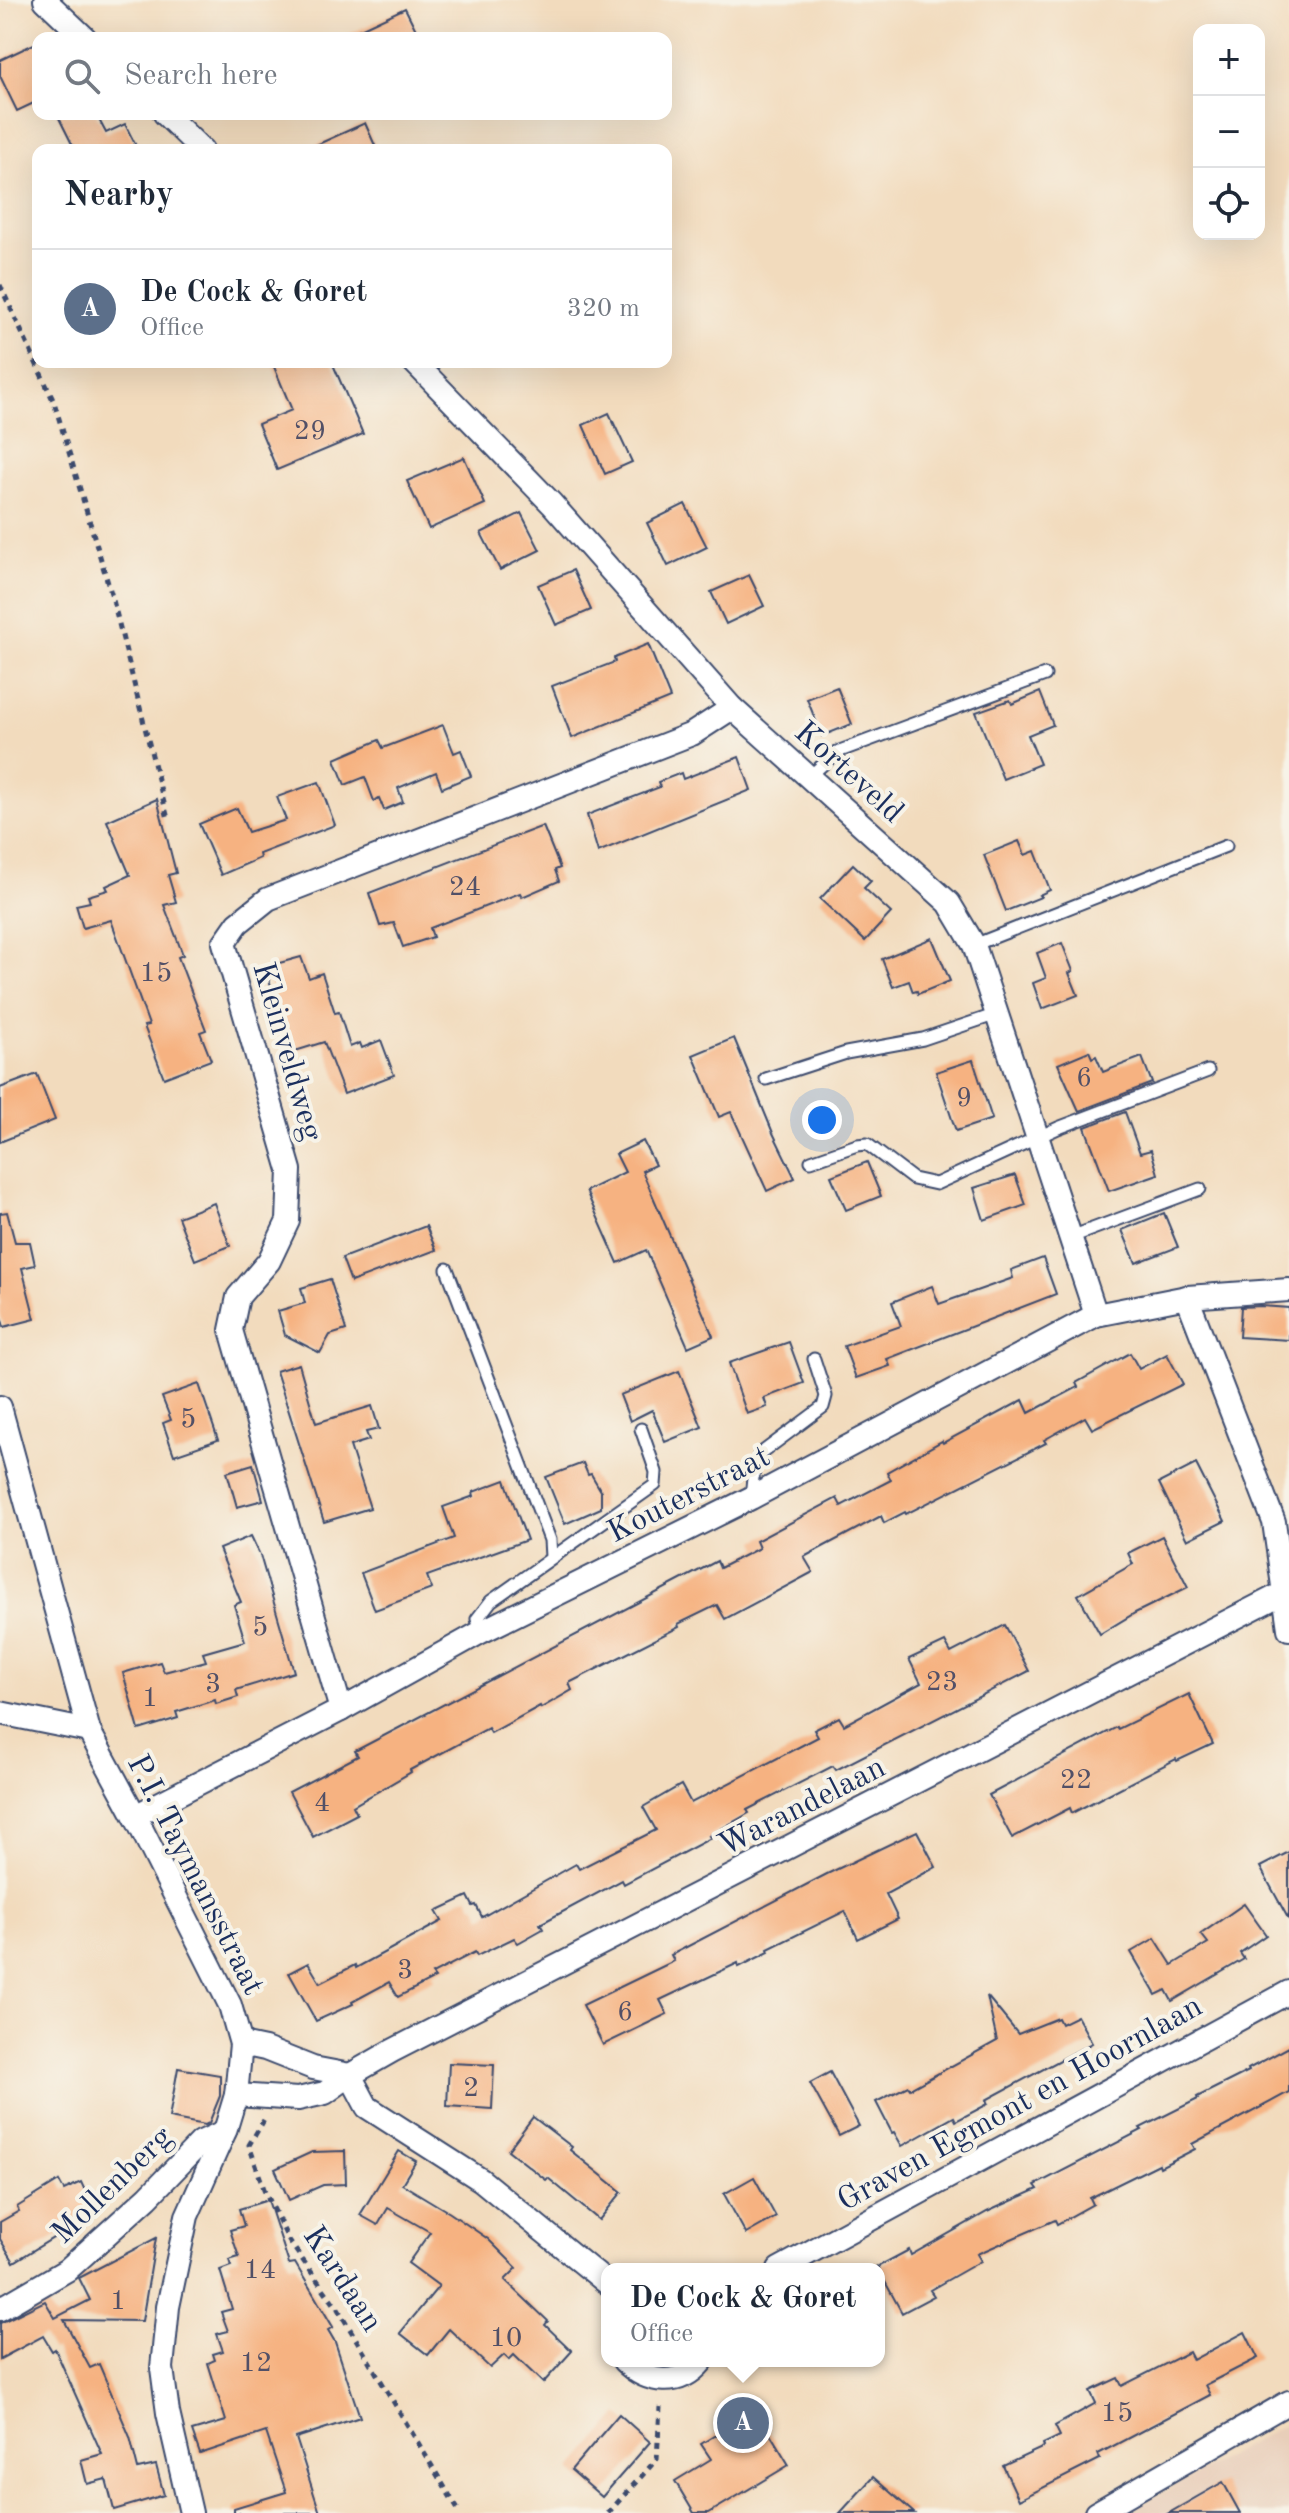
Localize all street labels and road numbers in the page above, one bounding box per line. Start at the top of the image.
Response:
street label: Korteveld [787,716,909,830]
street label: Kleinveldweg [245,959,327,1145]
street label: Kouterstraat [603,1441,776,1550]
street label: P.I. Taymansstraat [120,1750,269,2001]
street label: Warandelaan [714,1752,891,1863]
street label: Graven Egmont en Hoornlaan [833,1991,1208,2218]
street label: Mollenberg [47,2121,179,2251]
street label: Kardaan [296,2221,387,2338]

